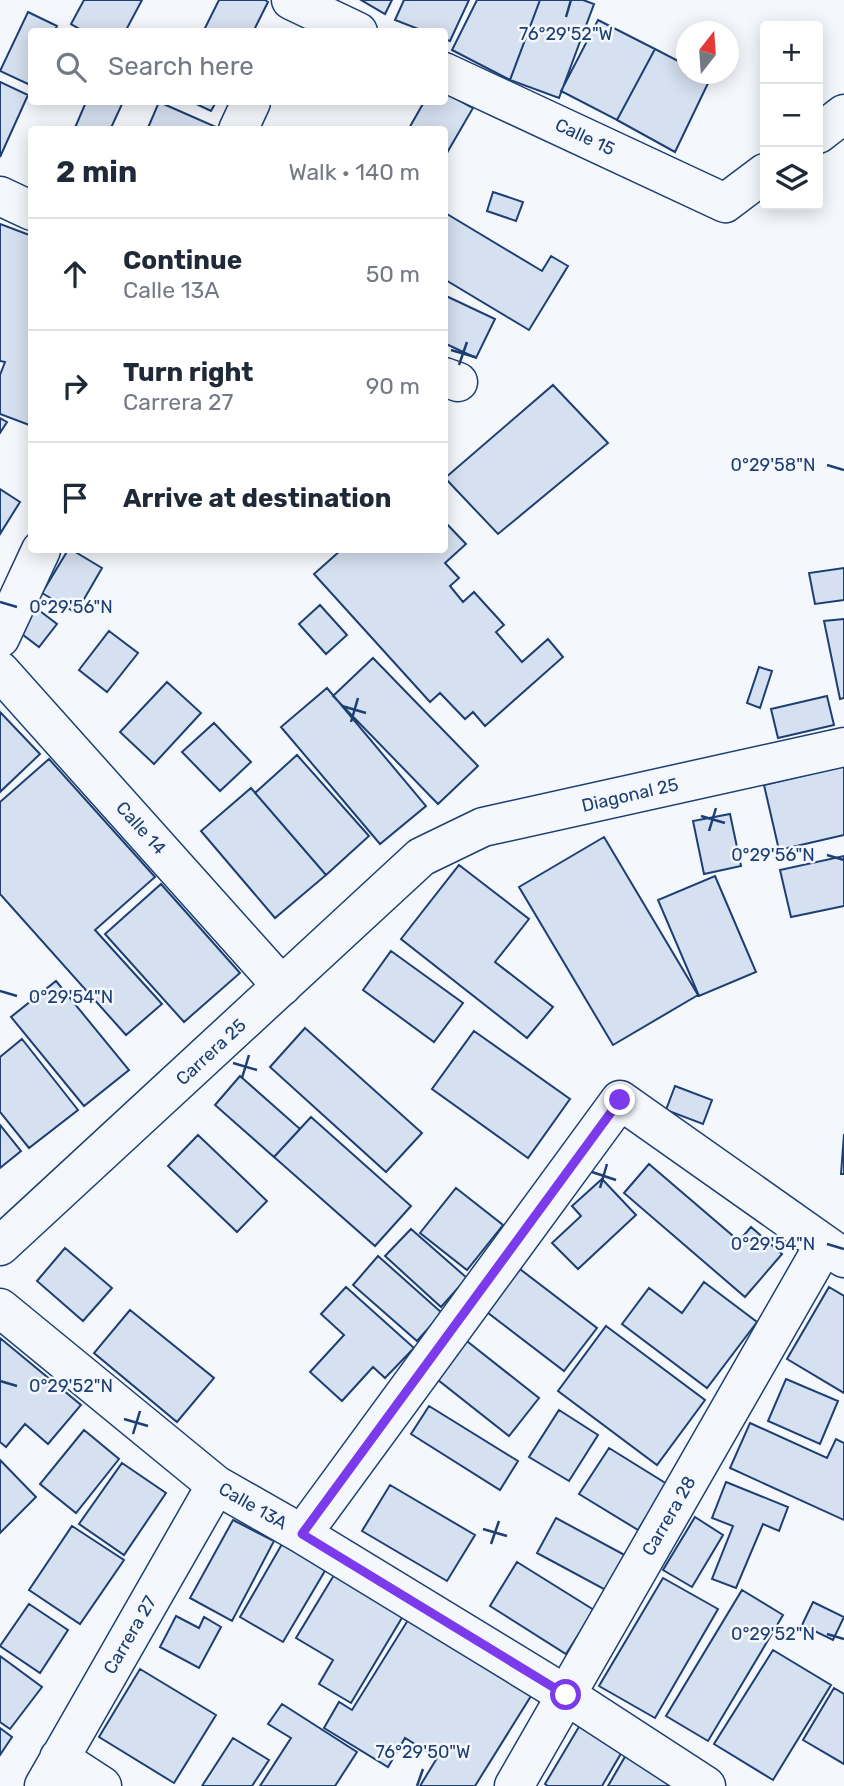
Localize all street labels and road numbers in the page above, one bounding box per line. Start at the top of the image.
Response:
street label: Calle 15 [552,114,618,160]
street label: Diagonal 25 [579,773,681,817]
street label: Calle 14 [111,797,171,859]
street label: Carrera 25 [171,1014,251,1090]
street label: Carrera 28 [637,1472,701,1560]
street label: Calle 13A [215,1478,291,1534]
street label: Carrera 27 [99,1592,161,1678]

